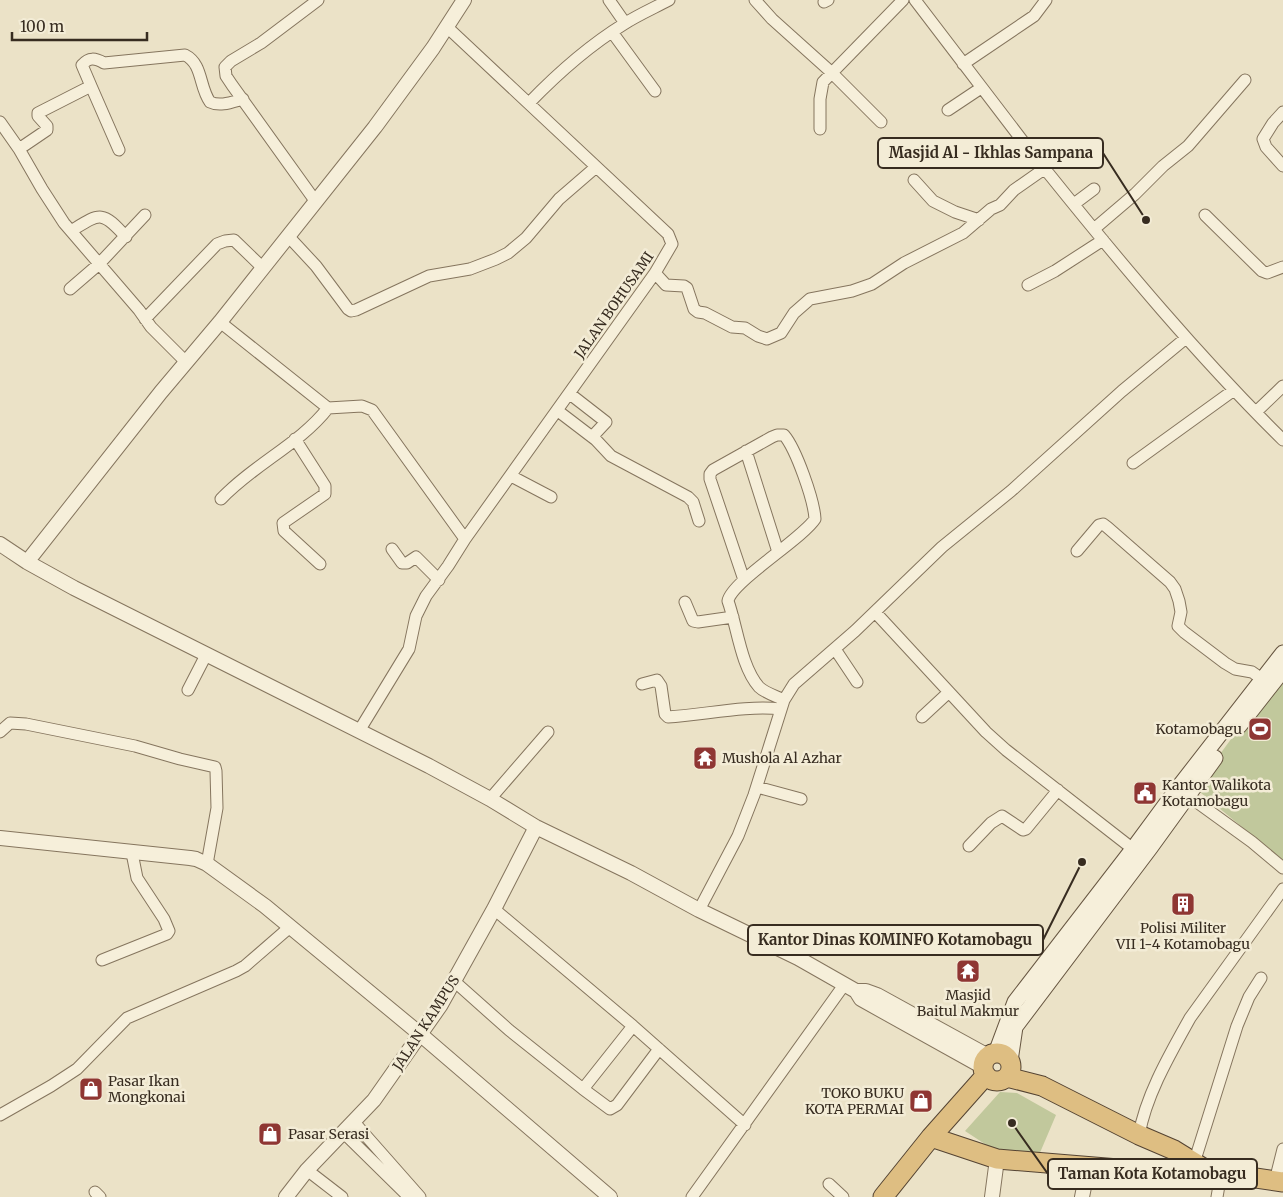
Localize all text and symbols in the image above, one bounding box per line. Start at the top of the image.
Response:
scale bar [12,10,148,42]
text: 100 m [20,17,64,36]
callout: Masjid Al - Ikhlas Sampana [878,138,1103,168]
text: Masjid Al - Ikhlas Sampana [889,143,1094,162]
street label: JALAN BOHUSAMI [570,248,658,363]
sports icon: Kotamobagu [1247,716,1273,742]
place label: Kotamobagu [1156,720,1242,738]
temple icon: Mushola Al Azhar [692,745,718,771]
place label: Mushola Al Azhar [722,749,842,767]
place label: Kantor Walikota Kotamobagu [1162,776,1272,810]
public building icon: Kantor Walikota Kotamobagu [1132,780,1158,806]
building icon: Polisi Militer VII 1-4 Kotamobagu [1170,891,1196,917]
place label: Polisi Militer VII 1-4 Kotamobagu [1115,919,1250,953]
callout: Kantor Dinas KOMINFO Kotamobagu [748,925,1043,955]
text: Kantor Dinas KOMINFO Kotamobagu [758,930,1033,949]
temple icon: Masjid Baitul Makmur [955,958,981,984]
street label: JALAN KAMPUS [388,972,463,1075]
place label: Masjid Baitul Makmur [917,986,1019,1020]
place label: Pasar Ikan Mongkonai [108,1072,186,1106]
shop icon: Pasar Ikan Mongkonai [78,1076,104,1102]
place label: TOKO BUKU KOTA PERMAI [805,1084,905,1118]
shop icon: TOKO BUKU KOTA PERMAI [908,1088,934,1114]
shop icon: Pasar Serasi [257,1121,283,1147]
place label: Pasar Serasi [288,1125,370,1143]
callout: Taman Kota Kotamobagu [1048,1159,1257,1189]
text: Taman Kota Kotamobagu [1058,1164,1247,1183]

